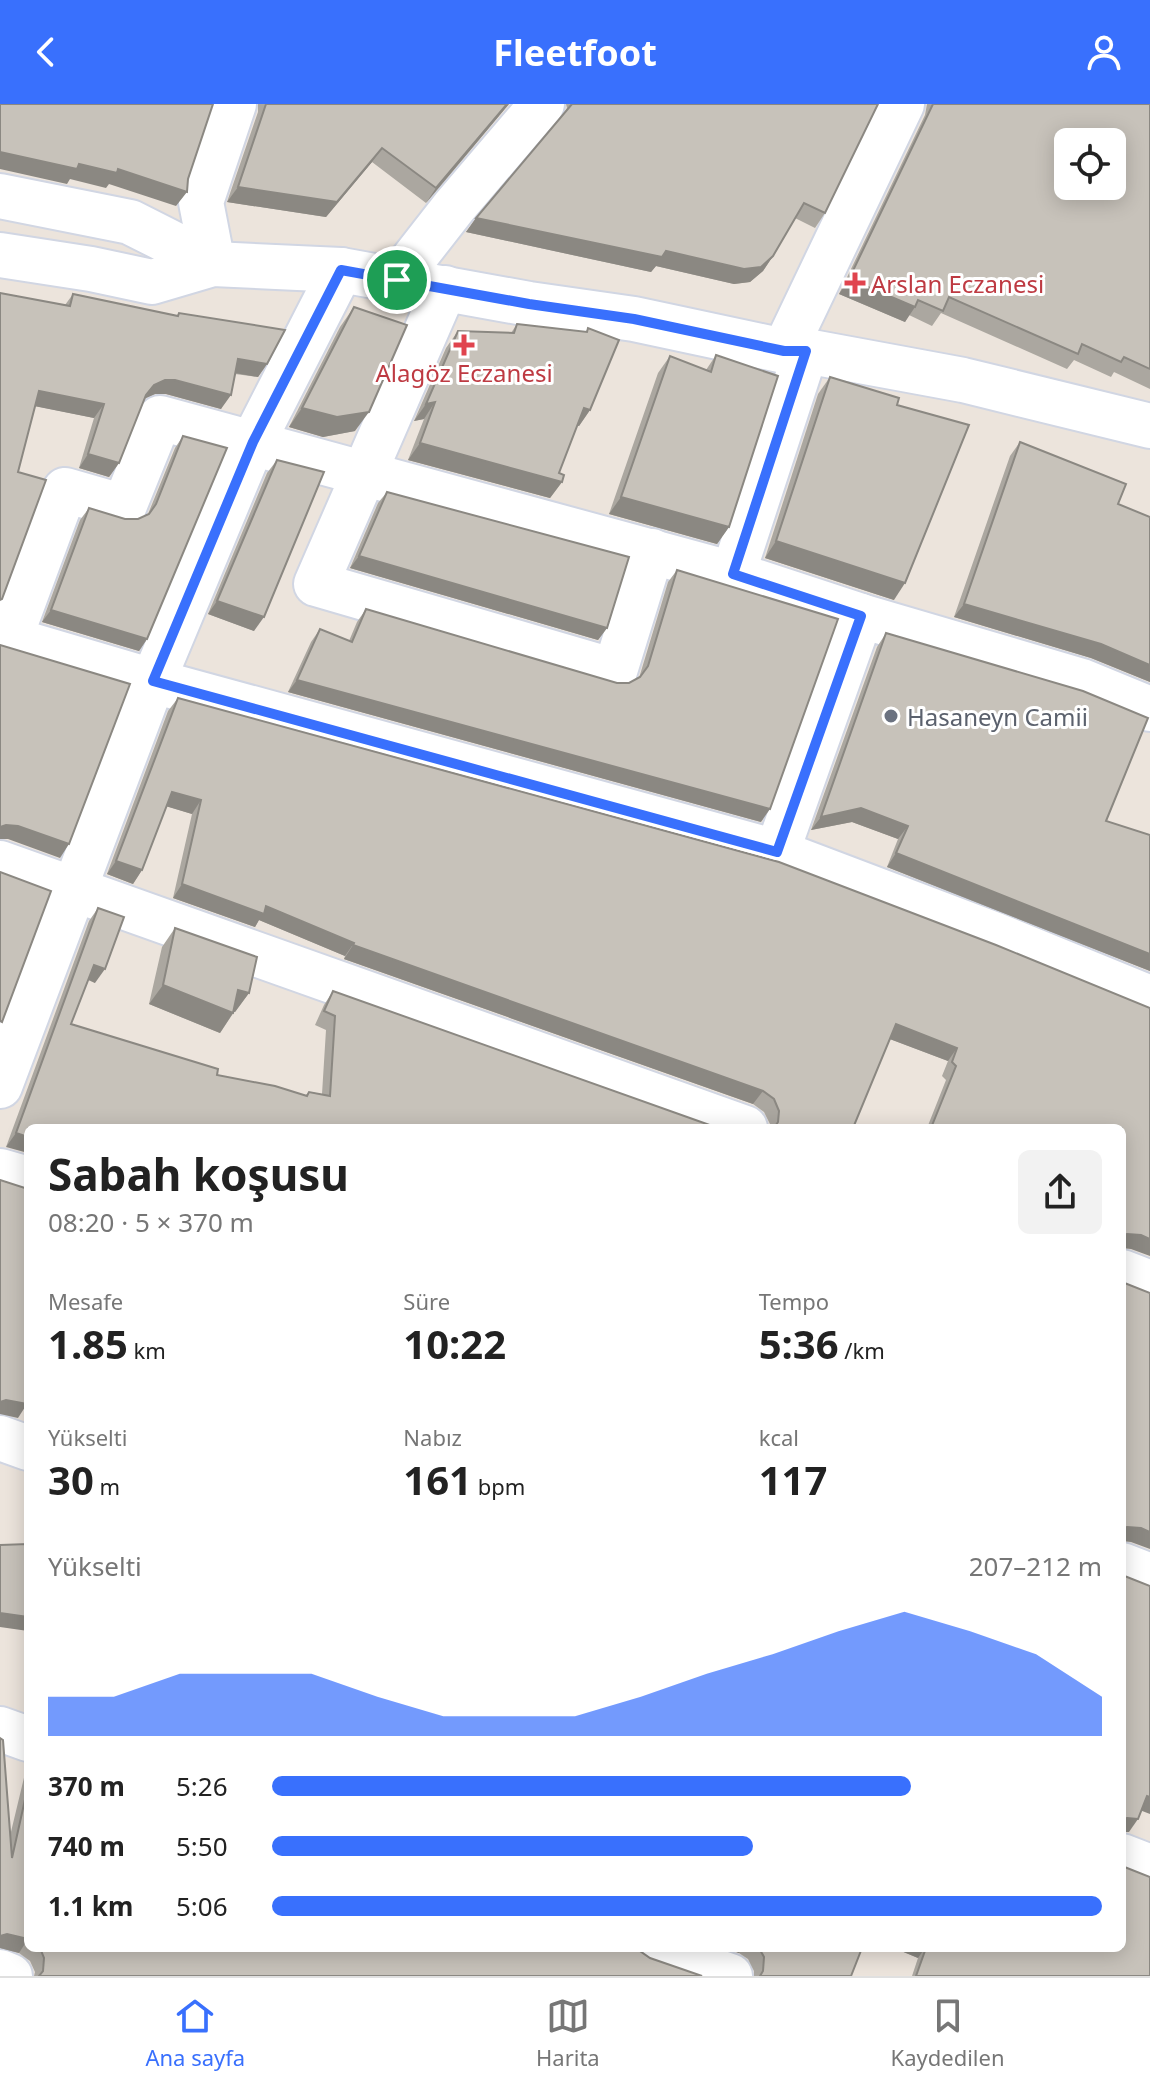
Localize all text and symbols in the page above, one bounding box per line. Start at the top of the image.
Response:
text: Fleetfoot [493,28,657,77]
icon: back [24,30,68,74]
icon: person [1082,30,1126,74]
map controls [1054,128,1126,200]
button: locate [1054,128,1126,200]
pin [363,246,431,314]
icon: arrive [375,258,419,302]
place label: Arslan Eczanesi [871,267,1044,300]
marker: Arslan Eczanesi [846,274,864,292]
marker: Alagöz Eczanesi [455,336,473,354]
place label: Alagöz Eczanesi [375,356,553,389]
place label: Hasaneyn Camii [907,700,1088,733]
marker: Hasaneyn Camii [882,707,900,725]
text: Sabah koşusu [48,1144,349,1204]
button: share [1018,1150,1102,1234]
text: 08:20 · 5 × 370 m [48,1204,254,1240]
text: Mesafe [48,1286,123,1316]
text: Süre [403,1286,450,1316]
text: Tempo [759,1286,829,1316]
text: 1.85 [48,1316,128,1371]
text: 10:22 [403,1316,506,1371]
text: 5:36 [759,1316,839,1371]
text: km [128,1335,166,1365]
text: /km [839,1335,885,1365]
text: Yükselti [48,1422,127,1452]
text: Nabız [403,1422,462,1452]
text: kcal [759,1422,799,1452]
text: 30 [48,1452,94,1507]
text: 161 [403,1452,472,1507]
text: 117 [759,1452,827,1507]
text: m [94,1471,120,1501]
text: bpm [472,1471,525,1501]
text: Yükselti [48,1548,142,1584]
text: 207–212 m [969,1548,1102,1584]
text: 370 m [48,1768,125,1804]
text: 5:26 [176,1768,228,1804]
text: 740 m [48,1828,125,1864]
text: 5:50 [176,1828,228,1864]
text: 1.1 km [48,1888,133,1924]
text: 5:06 [176,1888,228,1924]
tab: Ana sayfa [145,1994,245,2072]
tab: Harita [536,1994,600,2072]
tab: Kaydedilen [891,1994,1005,2072]

